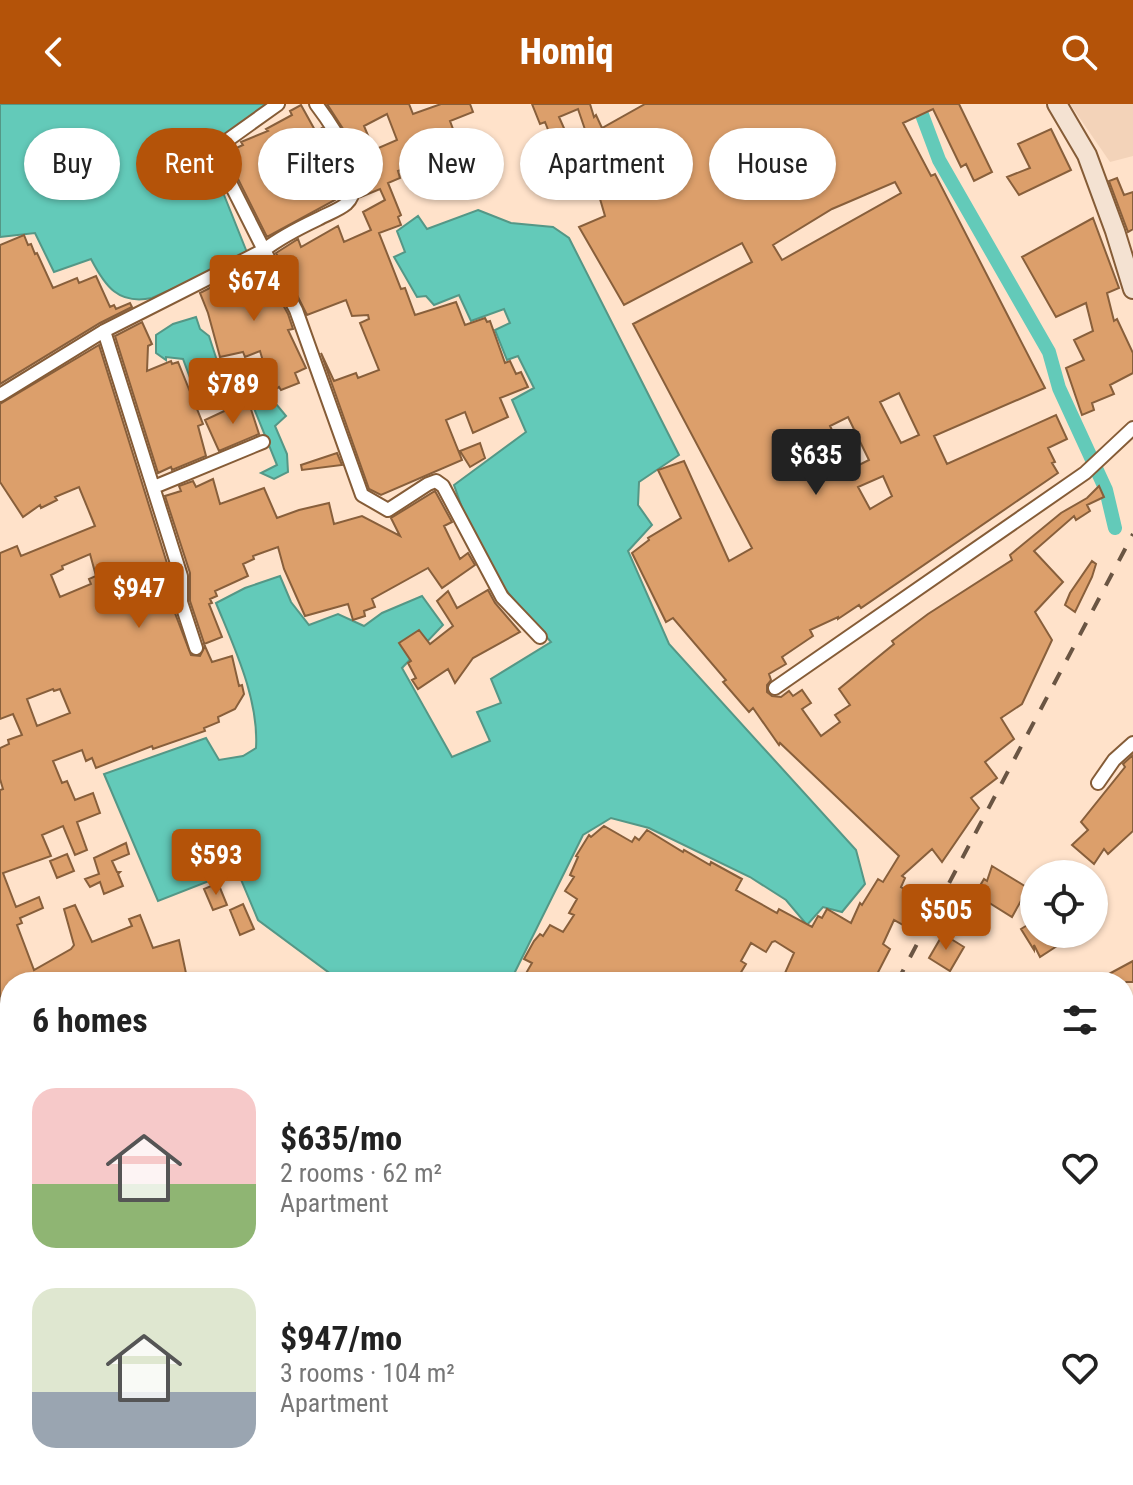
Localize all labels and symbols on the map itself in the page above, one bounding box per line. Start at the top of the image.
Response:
pin: $674 [207,255,301,323]
pin: $789 [186,358,280,426]
pin: $635 [769,429,863,497]
pin: $947 [92,562,186,630]
pin: $593 [169,829,263,897]
pin: $505 [899,884,993,952]

